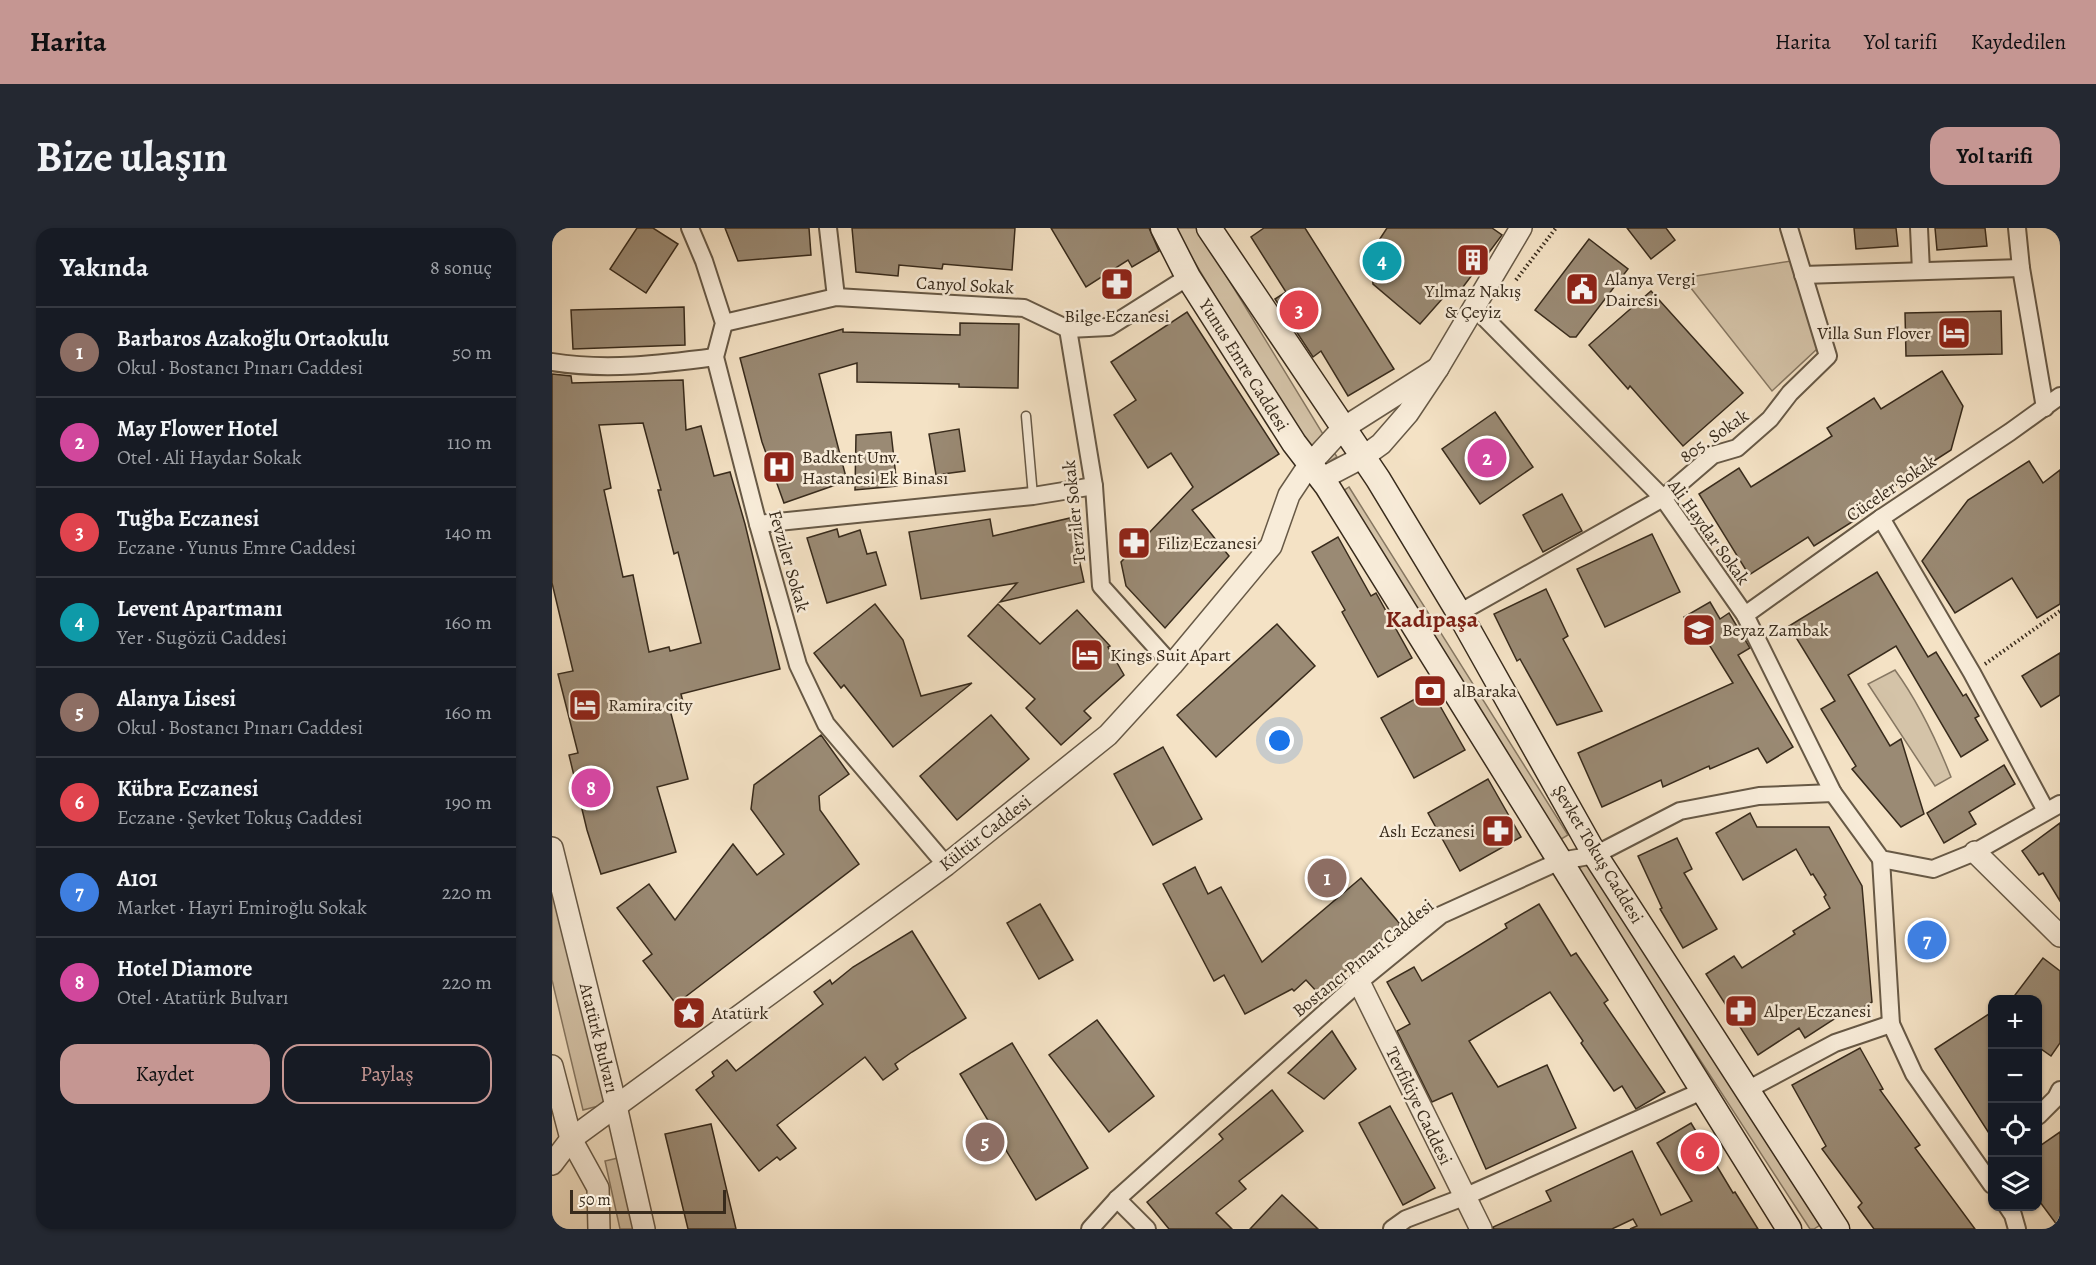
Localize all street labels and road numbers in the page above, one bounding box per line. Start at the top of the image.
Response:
street label: Canyol Sokak [915,270,1015,300]
street label: Yunus Emre Caddesi [1193,293,1294,436]
street label: 805. Sokak [1675,404,1753,468]
street label: Cüceler Sokak [1841,449,1941,527]
street label: Terziler Sokak [1057,459,1091,565]
street label: Ali Haydar Sokak [1662,474,1755,590]
street label: Fevziler Sokak [763,507,815,615]
street label: Şevket Tokuş Caddesi [1547,780,1649,928]
street label: Kültür Caddesi [934,790,1036,876]
street label: Bostancı Pınarı Caddesi [1287,893,1439,1023]
street label: Atatürk Bulvarı [573,979,624,1096]
street label: Tevfikiye Caddesi [1380,1043,1458,1169]

